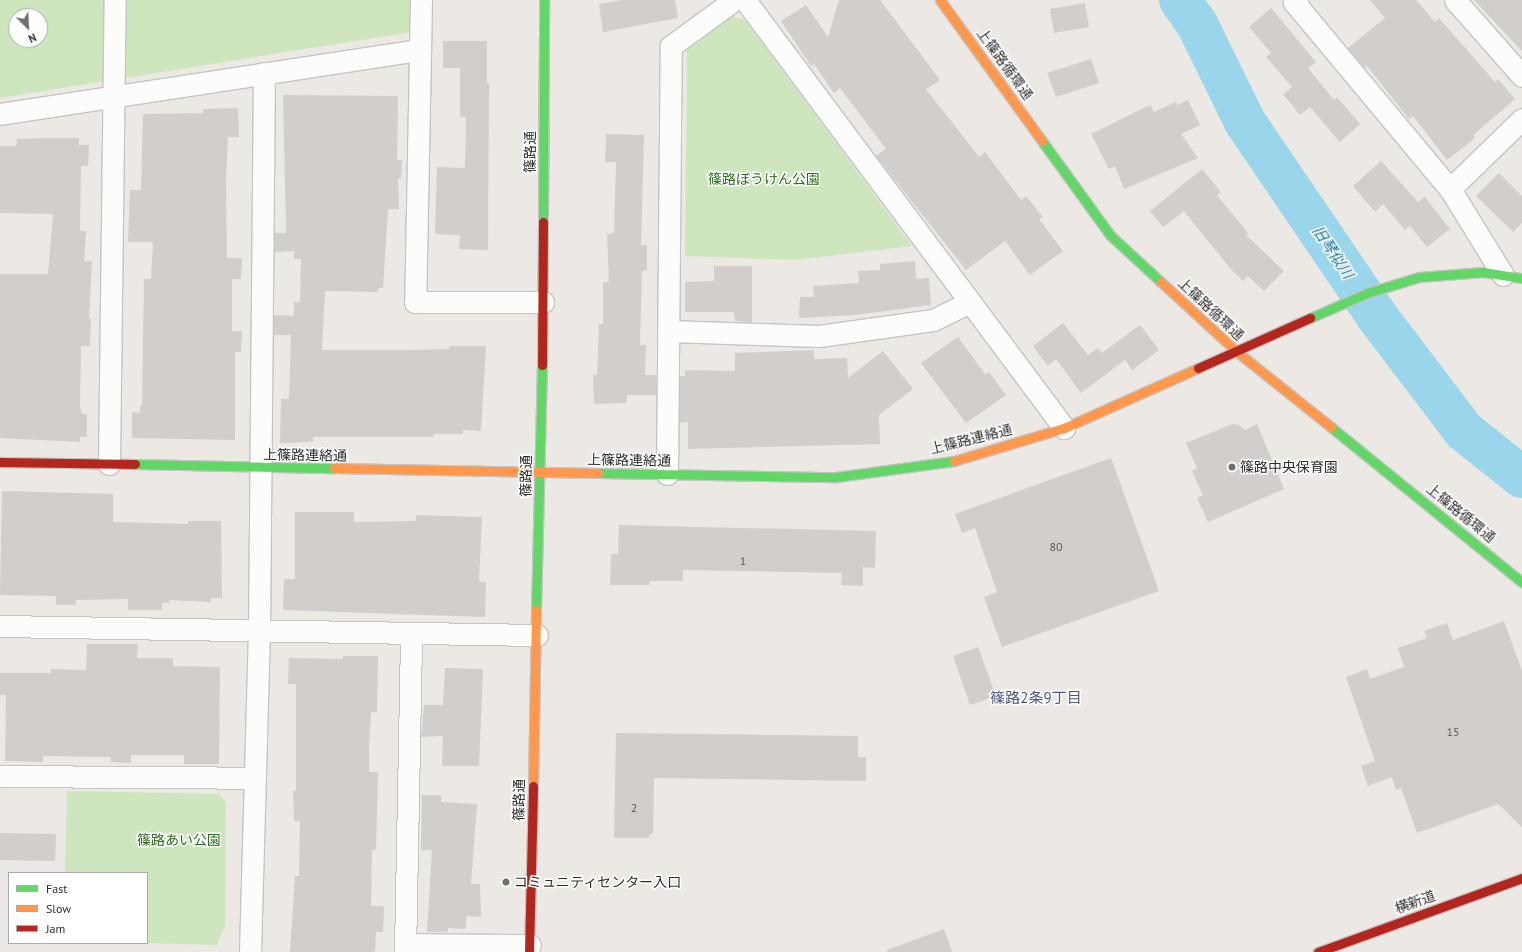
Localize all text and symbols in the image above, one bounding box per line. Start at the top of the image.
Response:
north arrow [8,8,48,48]
street label: 上篠路循環通 [974,25,1036,103]
text: N [26,30,39,46]
street label: 篠路通 [522,131,538,173]
park label: 篠路ぼうけん公園 [708,171,820,187]
water label: 旧琴似川 [1309,222,1357,282]
street label: 上篠路循環通 [1175,274,1247,344]
street label: 上篠路連絡通 [928,421,1014,457]
street label: 上篠路連絡通 [263,446,347,464]
street label: 上篠路連絡通 [587,451,671,469]
street label: 篠路通 [517,455,535,497]
place label: 篠路中央保育園 [1240,459,1338,475]
marker: 篠路中央保育園 [1227,462,1237,472]
street label: 上篠路循環通 [1423,480,1499,546]
house number: 80 [1049,540,1063,554]
house number: 1 [740,554,746,568]
district label: 篠路2条9丁目 [990,689,1082,707]
house number: 15 [1446,725,1460,739]
street label: 篠路通 [510,779,528,821]
house number: 2 [631,801,637,815]
park label: 篠路あい公園 [137,832,221,848]
legend [8,872,148,944]
place label: コミュニティセンター入口 [514,874,682,890]
marker: コミュニティセンター入口 [501,877,511,887]
text: Fast [46,881,67,896]
street label: 横新道 [1392,887,1438,917]
text: Slow [46,901,71,916]
text: Jam [46,921,65,936]

